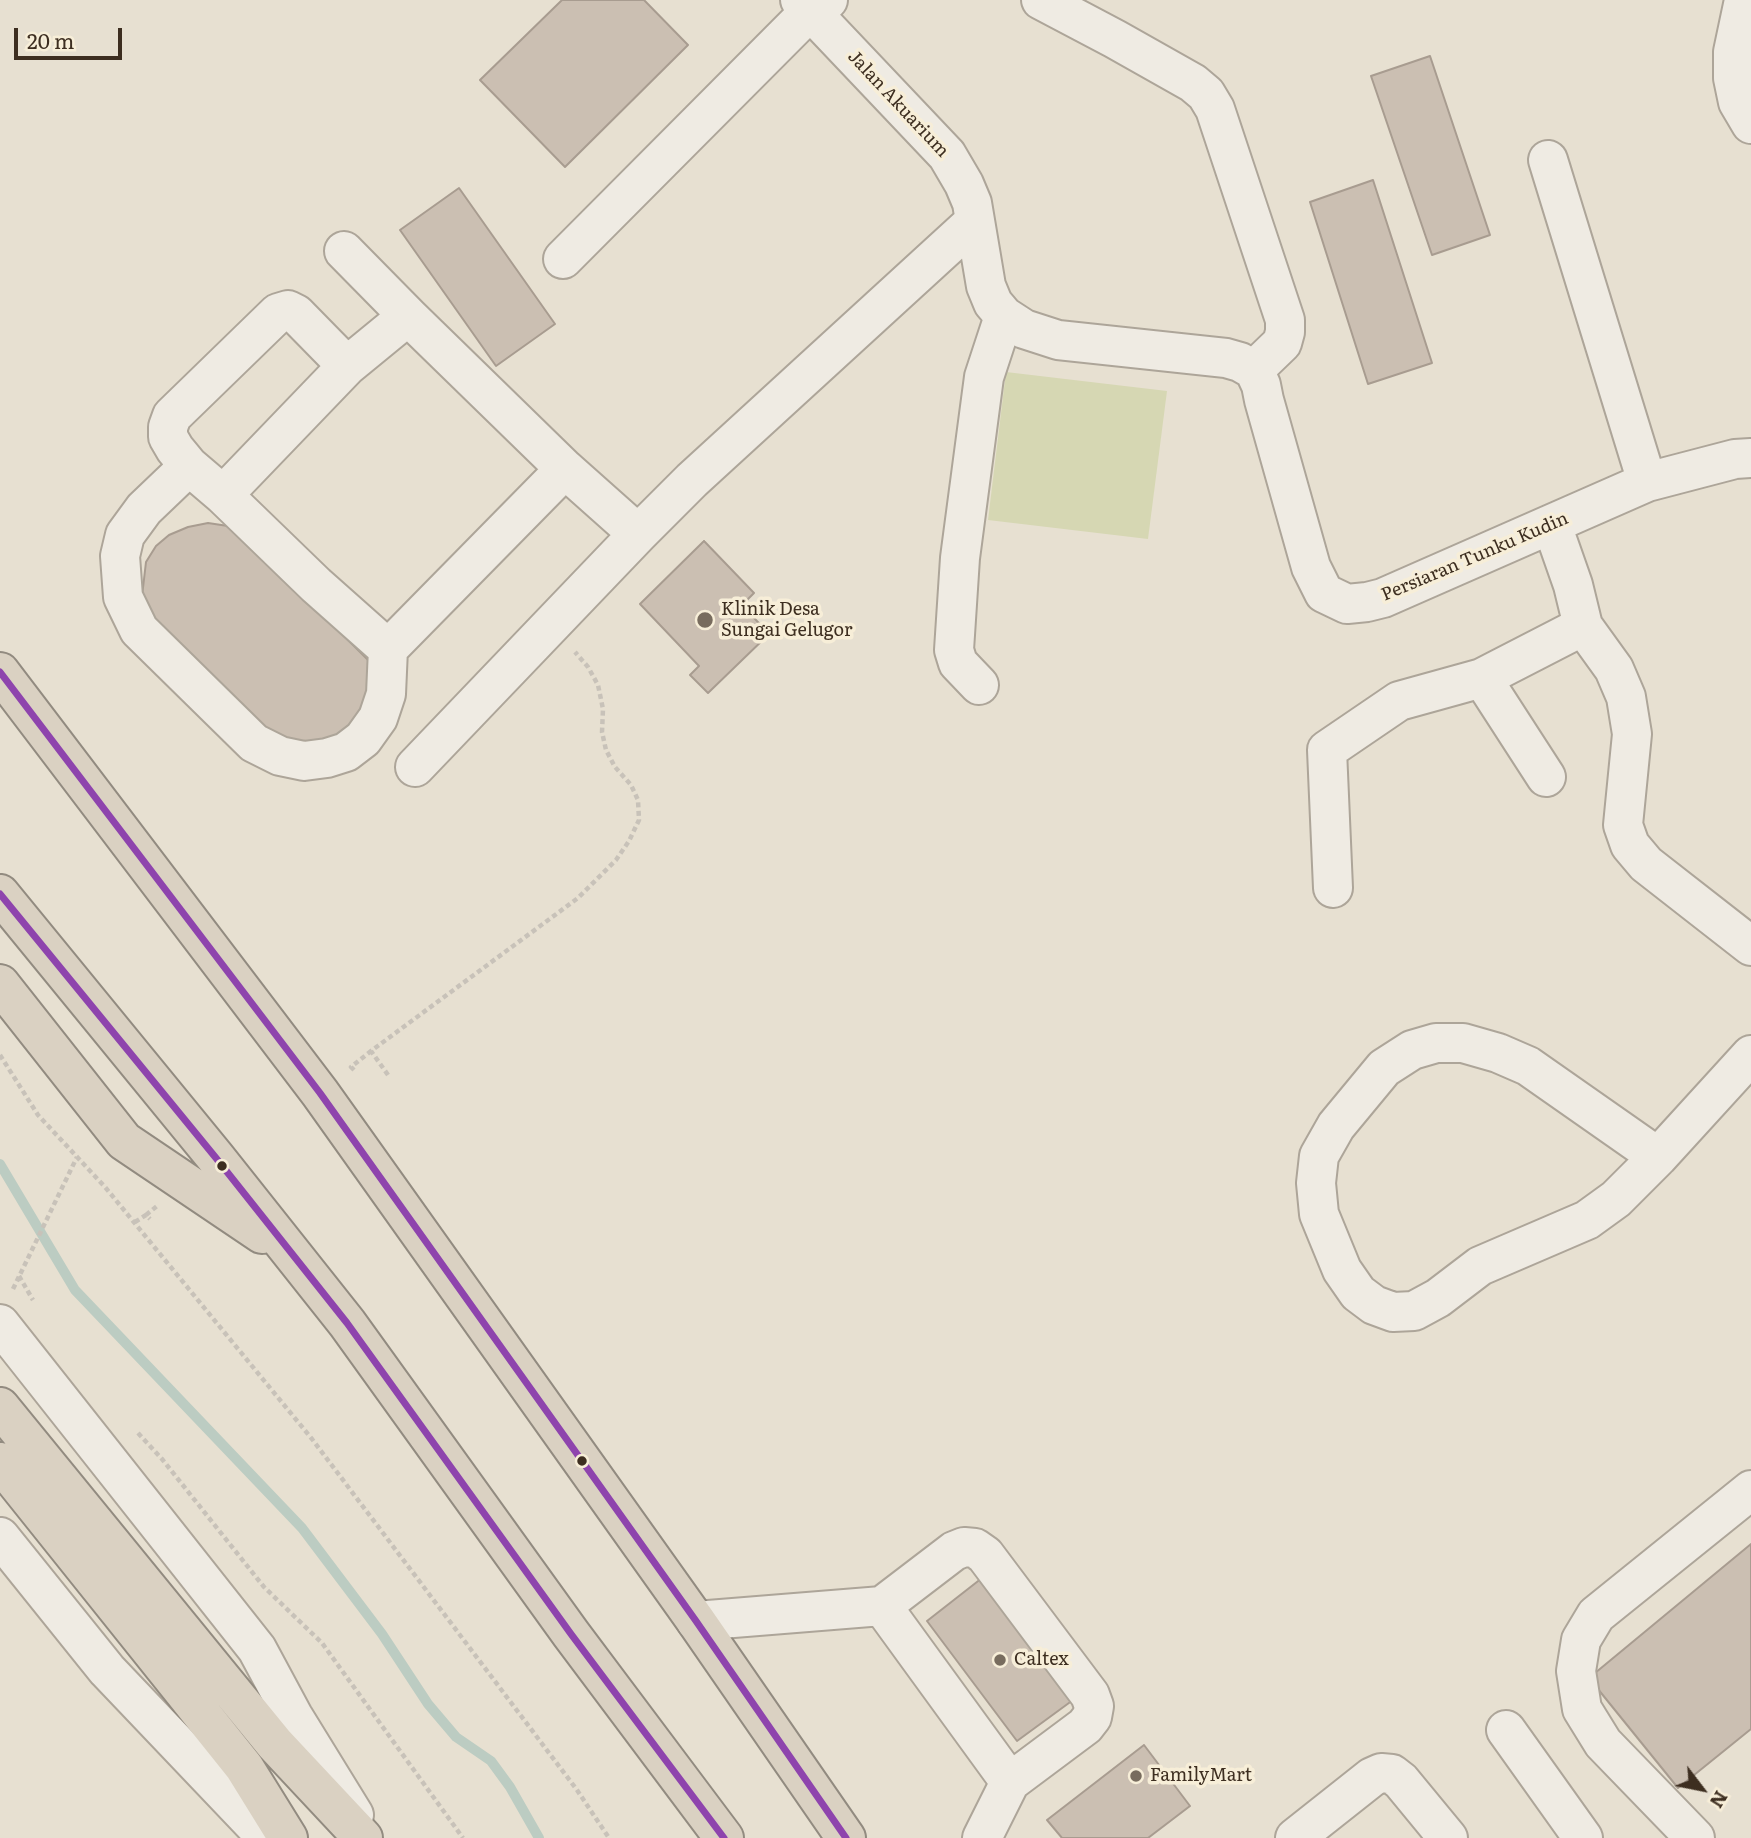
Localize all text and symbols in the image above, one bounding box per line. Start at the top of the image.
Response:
scale bar [18,14,126,58]
text: 20 m [27,24,74,55]
street label: Jalan Akuarium [843,46,953,162]
street label: Persiaran Tunku Kudin [1378,508,1572,606]
place label: Klinik Desa Sungai Gelugor [721,599,852,642]
marker: Klinik Desa Sungai Gelugor [695,610,715,630]
unlabelled marker [215,1159,229,1173]
unlabelled marker [575,1454,589,1468]
place label: Caltex [1014,1649,1069,1671]
marker: Caltex [992,1652,1008,1668]
north arrow [1667,1754,1737,1824]
place label: FamilyMart [1150,1765,1252,1787]
marker: FamilyMart [1128,1768,1144,1784]
text: N [1704,1786,1736,1814]

